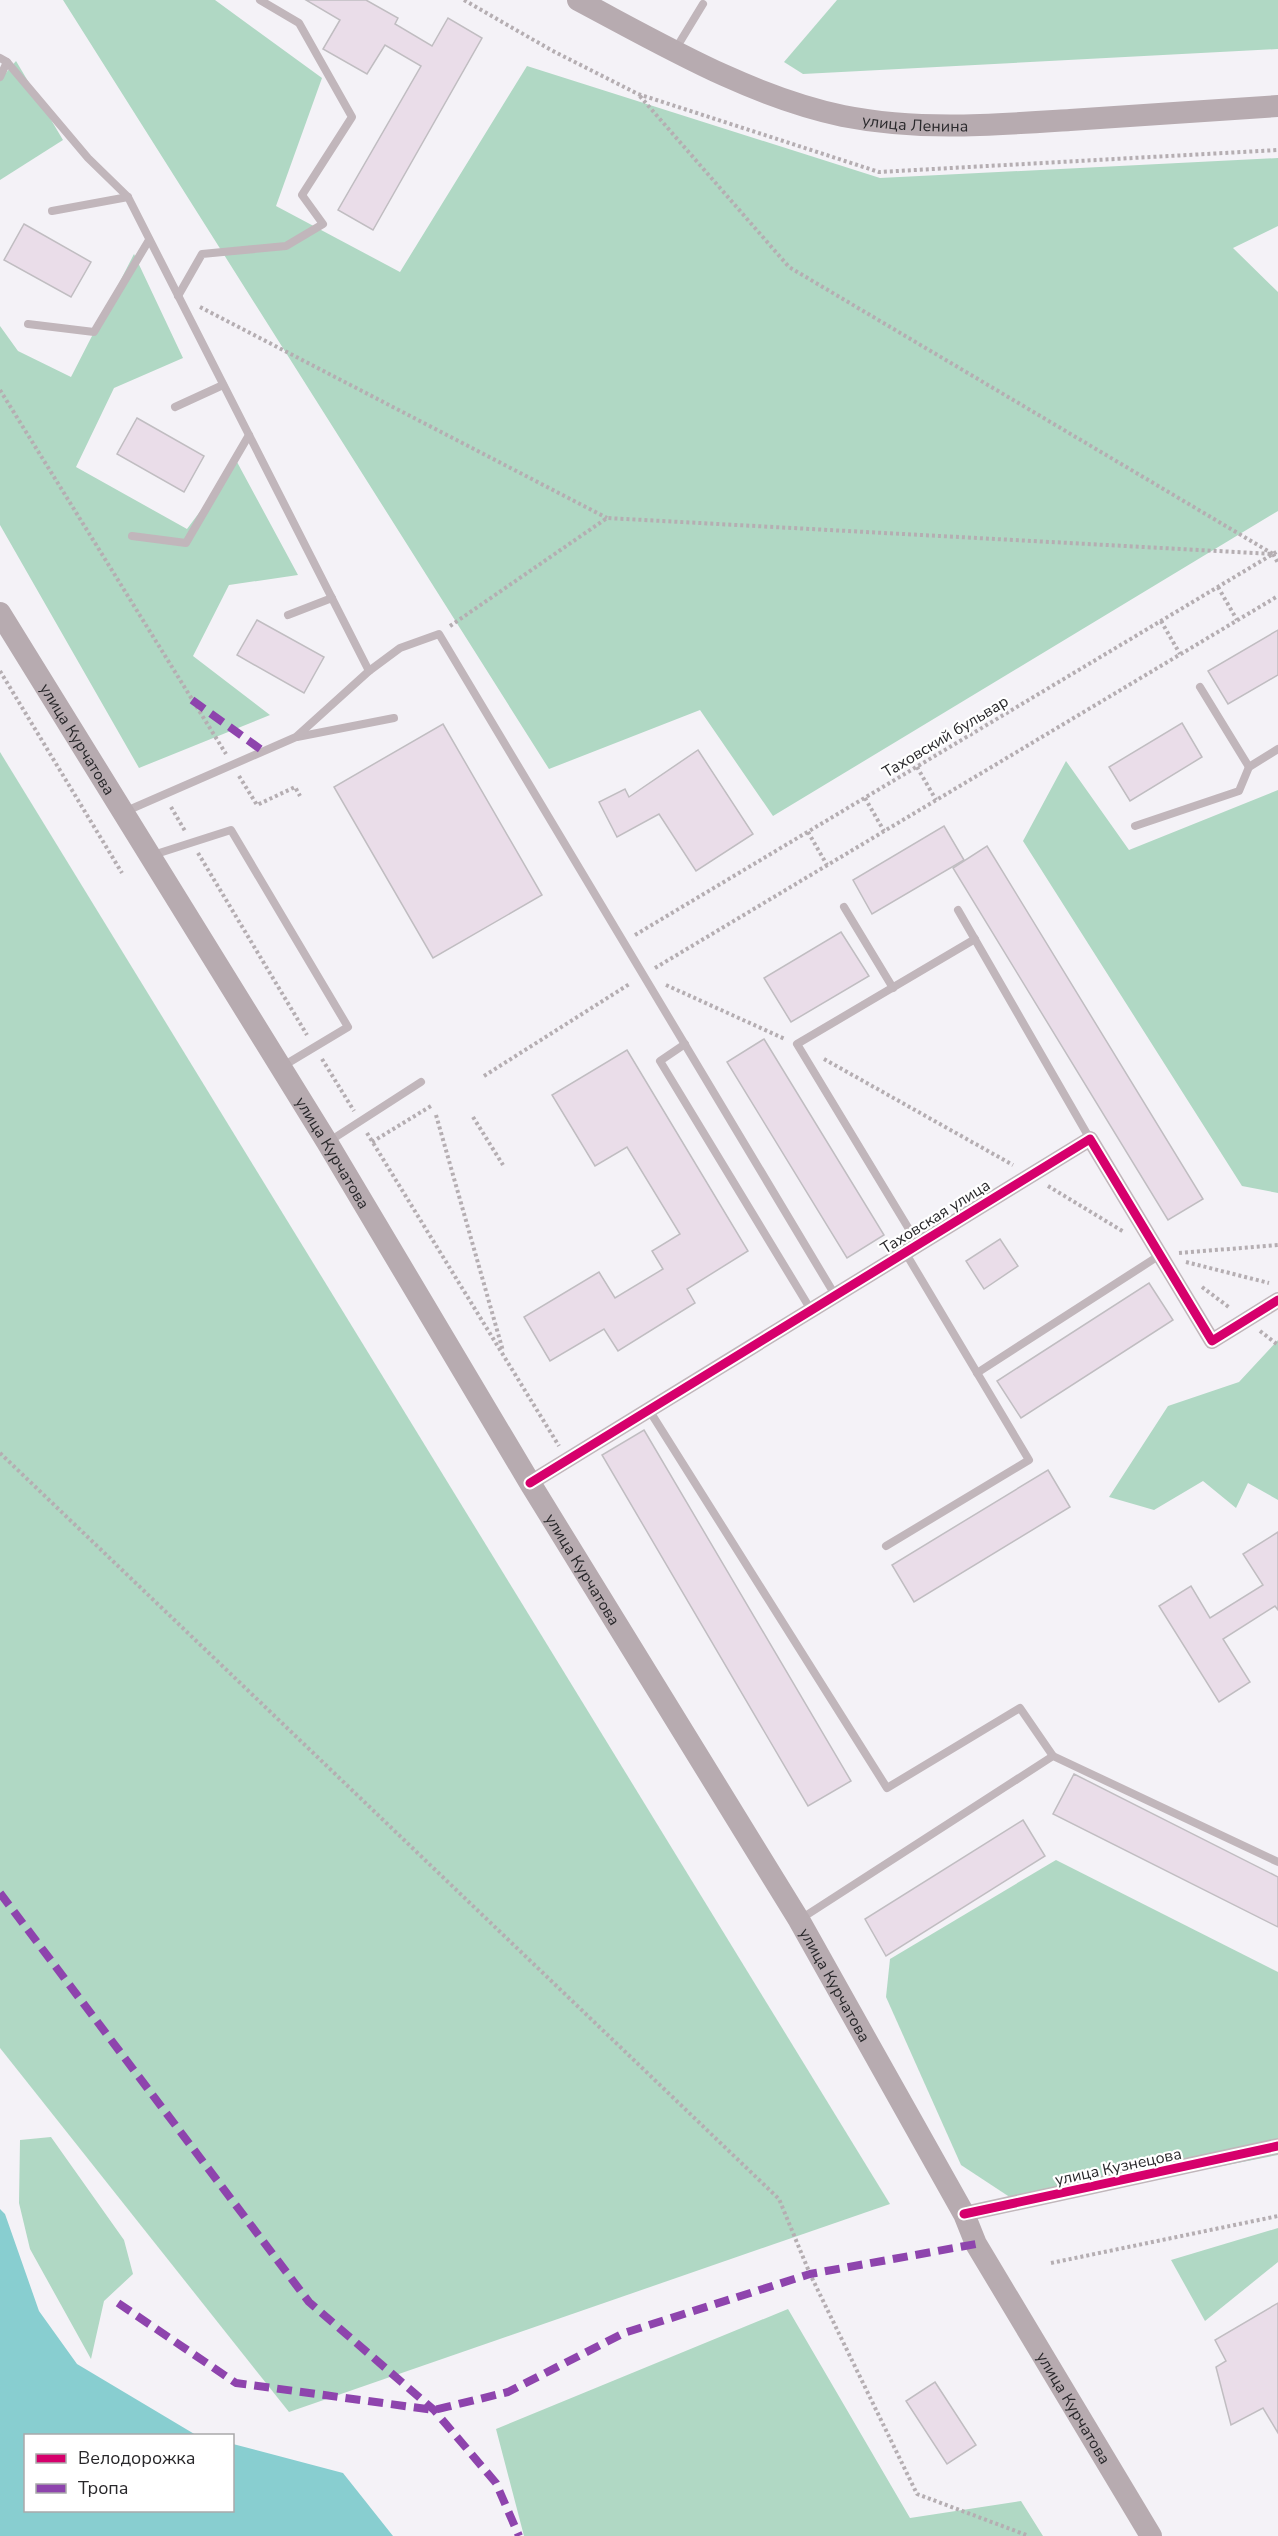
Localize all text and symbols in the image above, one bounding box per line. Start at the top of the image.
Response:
street label: улица Ленина [861,110,968,138]
street label: улица Курчатова [34,679,120,799]
street label: Таховский бульвар [878,690,1013,783]
street label: улица Курчатова [290,1093,374,1213]
street label: Таховская улица [877,1174,994,1259]
street label: улица Курчатова [539,1510,625,1630]
street label: улица Курчатова [794,1924,875,2046]
street label: улица Кузнецова [1053,2143,1184,2191]
street label: улица Курчатова [1031,2348,1115,2468]
legend [24,2434,234,2512]
text: Велодорожка [78,2446,195,2470]
text: Тропа [78,2476,129,2500]

